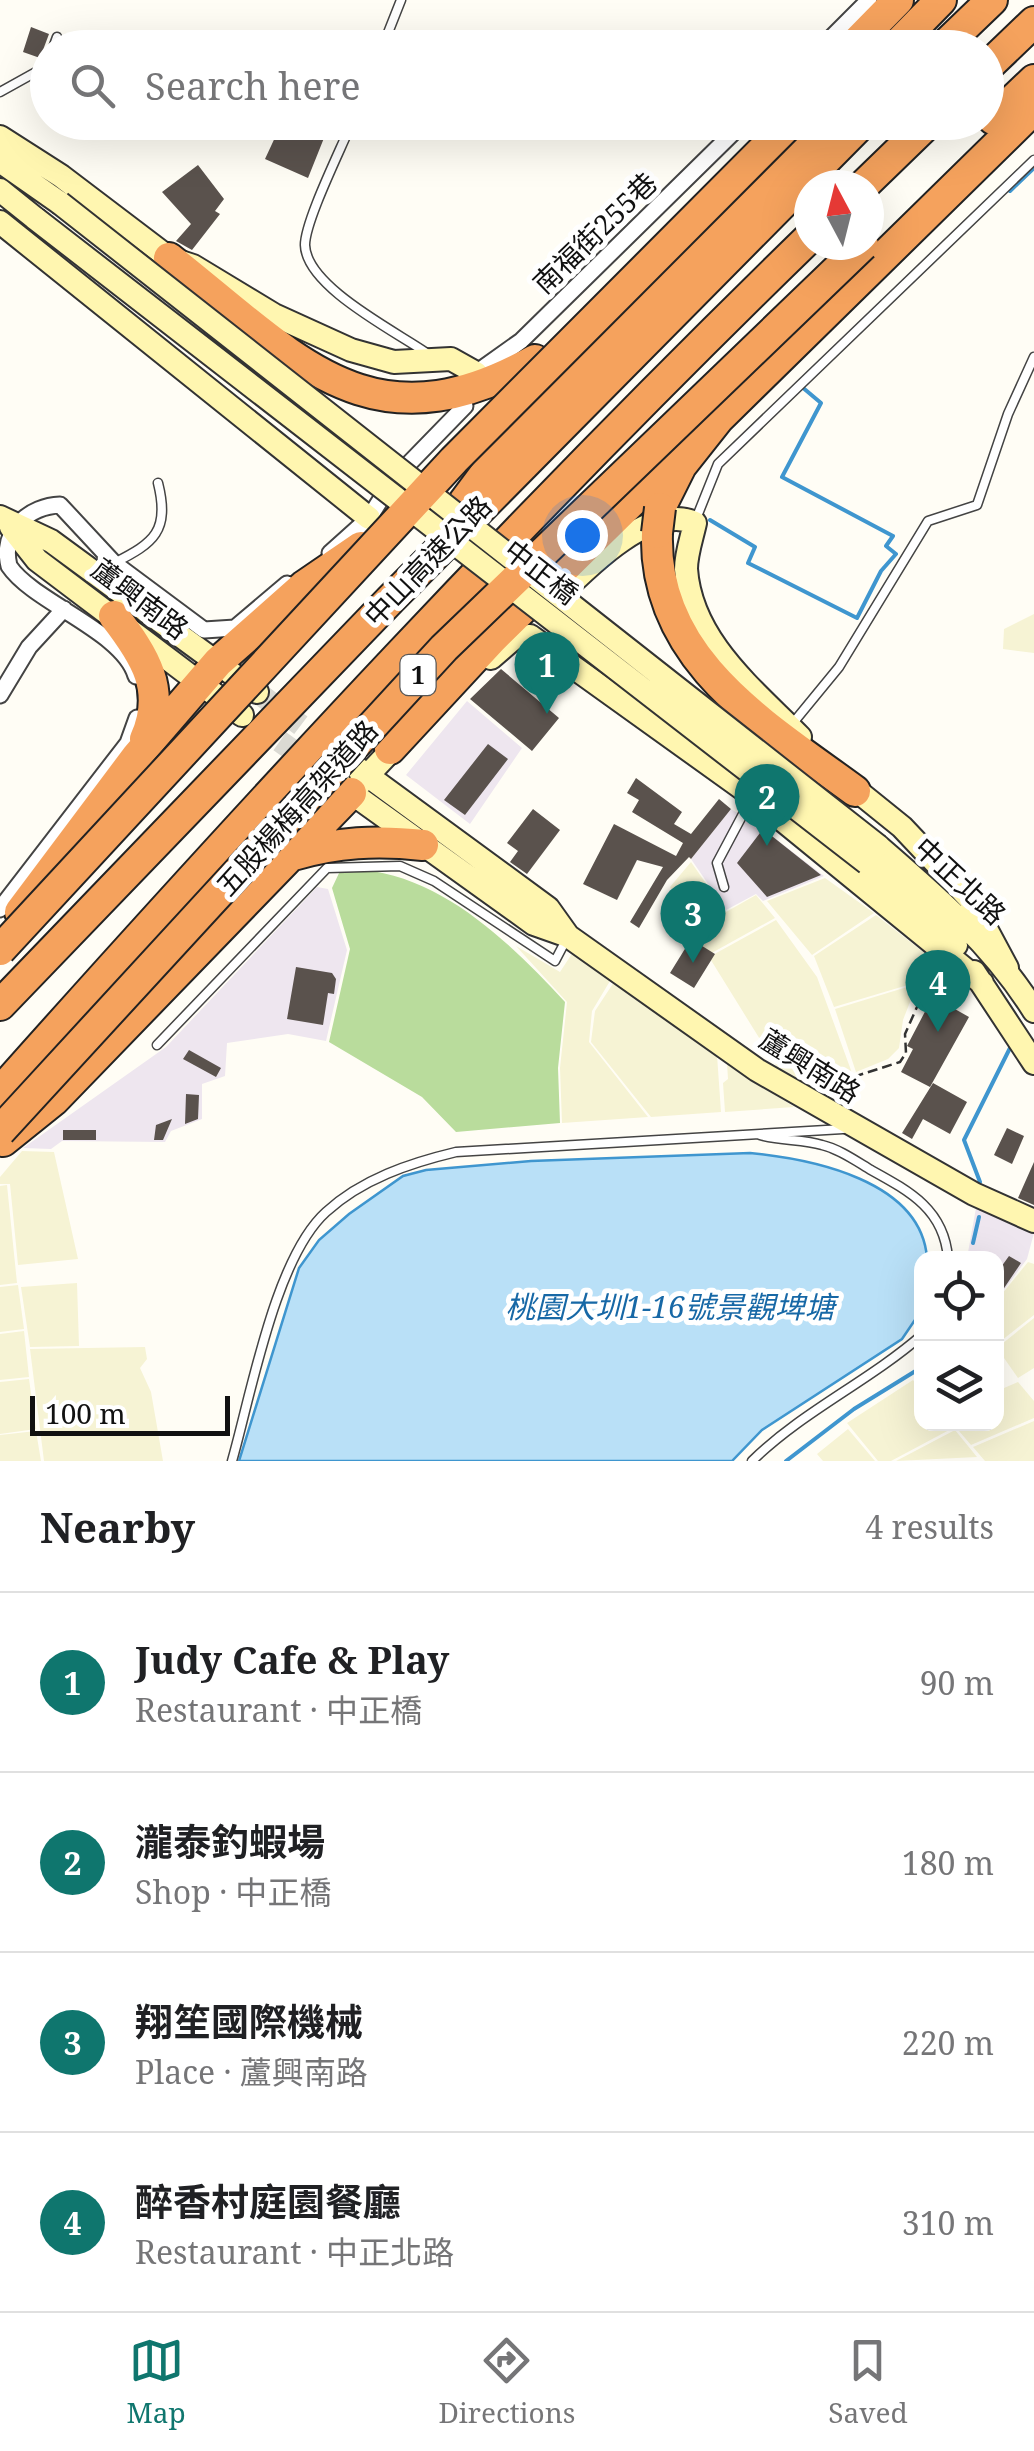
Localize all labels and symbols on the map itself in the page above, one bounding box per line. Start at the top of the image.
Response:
street label: 南福街255巷 [524,163,665,301]
north arrow [794,170,884,260]
street label: 中山高速公路 [355,487,499,634]
your location [557,510,608,561]
street label: 中正橋 [497,530,586,612]
street label: 蘆興南路 [84,549,197,647]
pin: 1 [514,632,580,714]
road number: 1 [400,655,436,695]
street label: 五股楊梅高架道路 [207,711,385,903]
pin: 2 [734,764,800,846]
street label: 中正北路 [907,828,1015,932]
pin: 3 [660,880,726,963]
pin: 4 [906,950,970,1032]
street label: 蘆興南路 [753,1019,868,1111]
water label: 桃園大圳1-16號景觀埤塘 [505,1286,840,1327]
scale bar [30,1391,230,1436]

